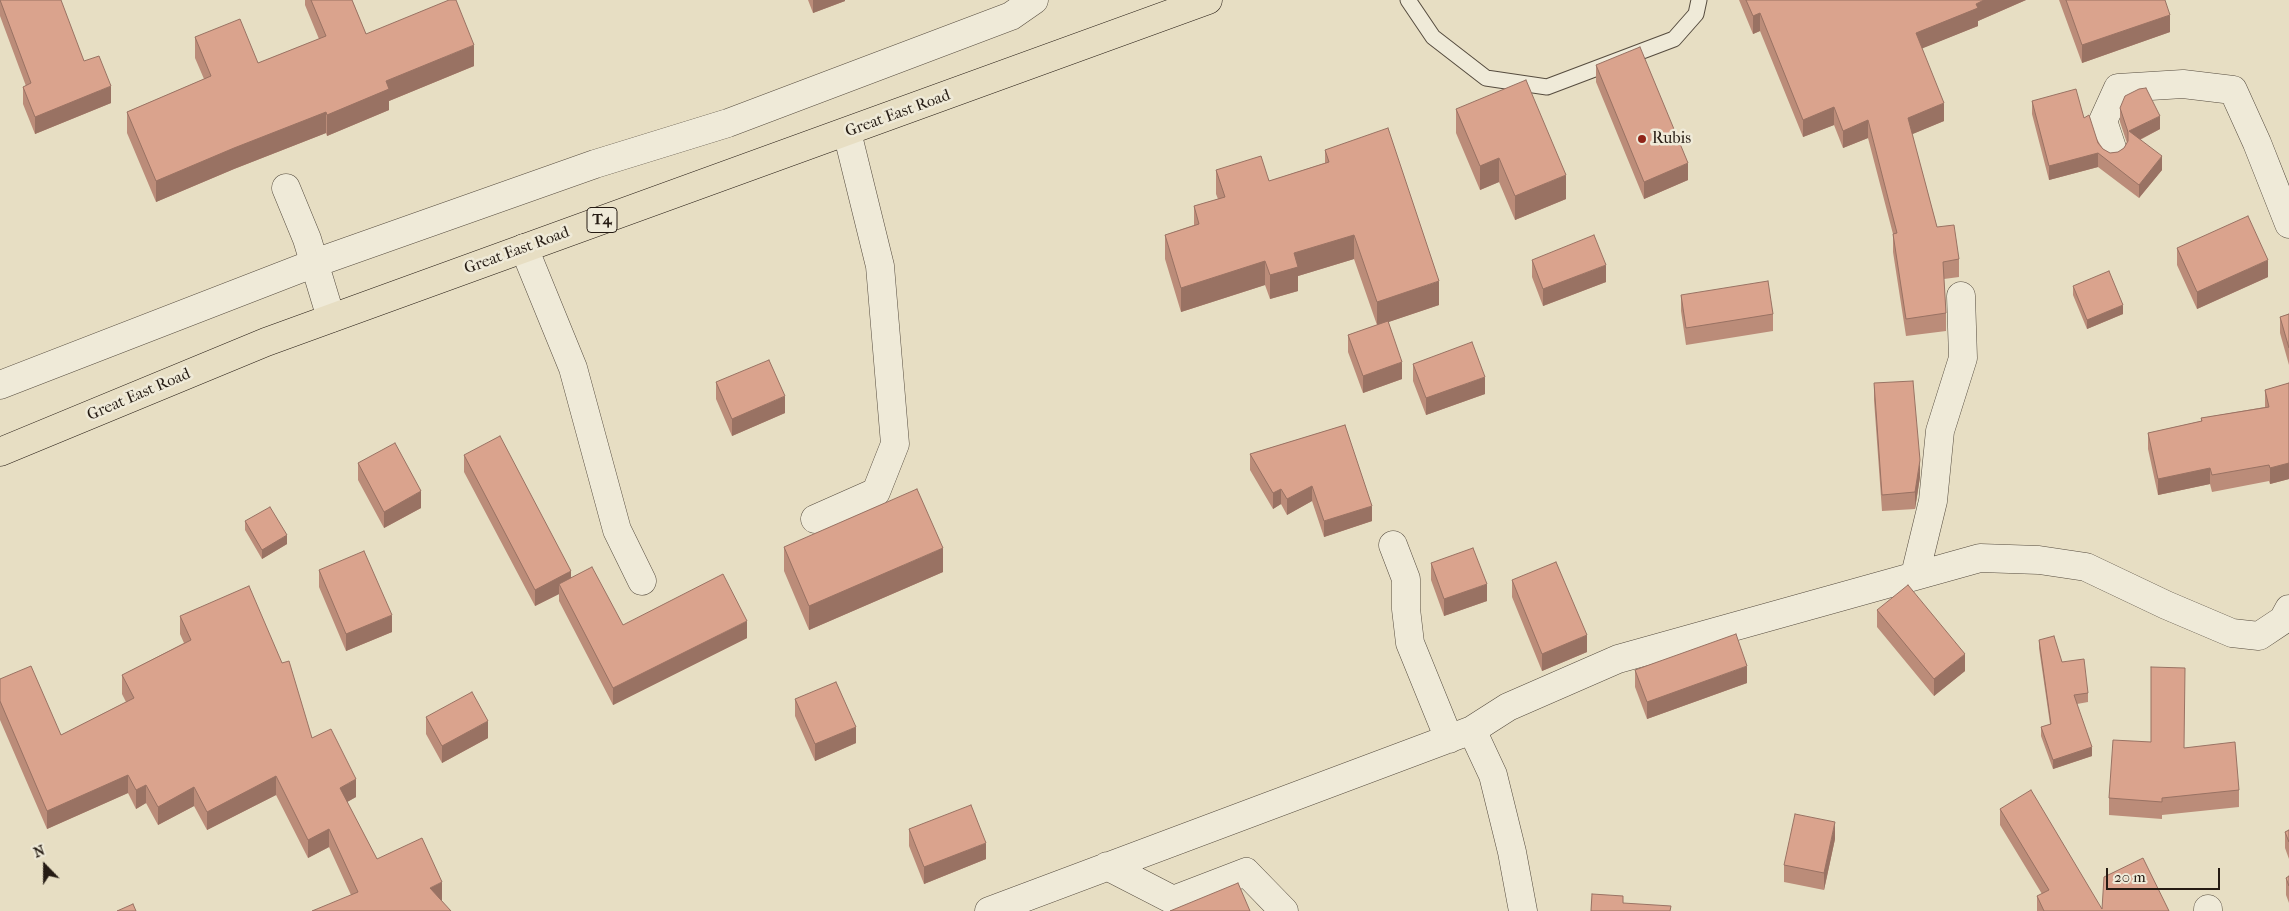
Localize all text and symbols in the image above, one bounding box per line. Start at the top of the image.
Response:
street label: Great East Road [843,86,953,142]
place label: Rubis [1652,129,1691,149]
marker: Rubis [1636,133,1648,145]
road number: T4 [587,208,617,232]
street label: Great East Road [462,223,572,279]
street label: Great East Road [84,365,194,425]
north arrow [20,841,70,891]
text: N [31,842,47,861]
scale bar [2109,858,2223,890]
text: 20 m [2114,868,2146,886]

